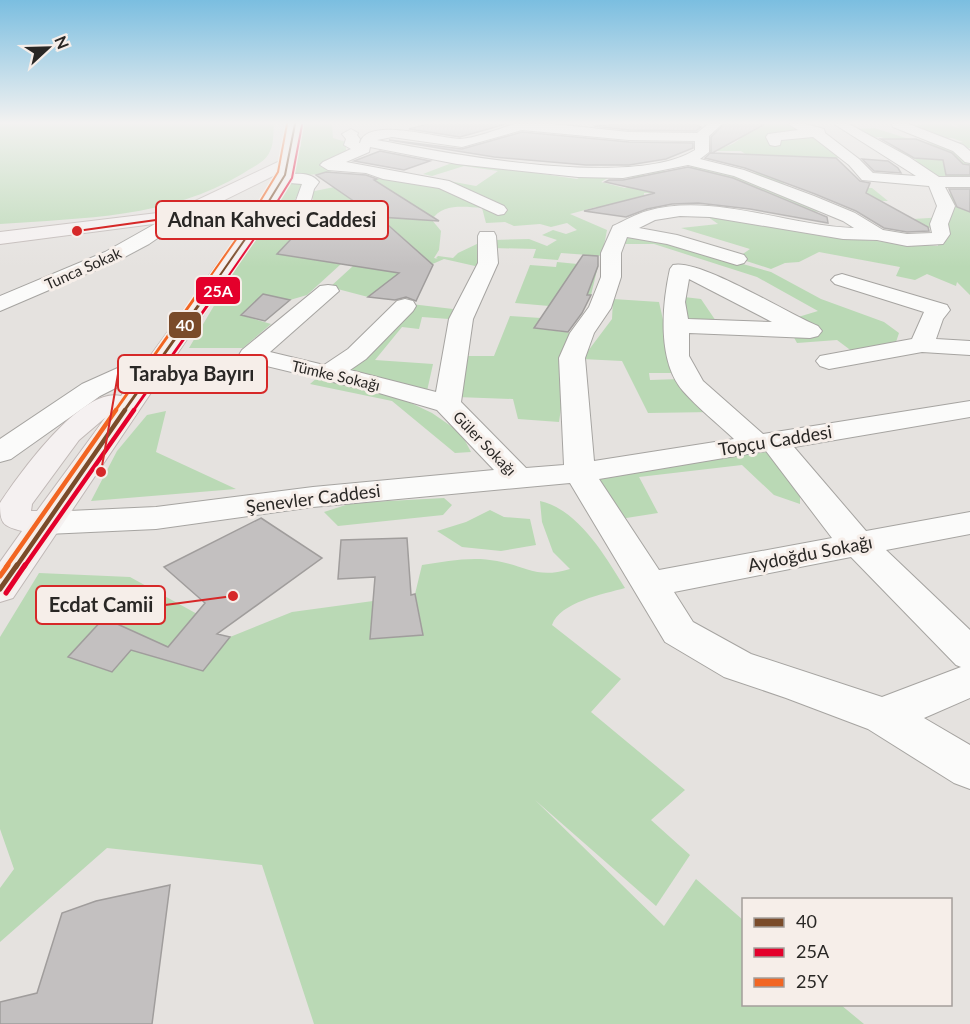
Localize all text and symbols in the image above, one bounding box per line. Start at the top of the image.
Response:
north arrow [18,18,78,78]
text: N [51,33,73,51]
callout: Adnan Kahveci Caddesi [156,201,388,239]
text: Adnan Kahveci Caddesi [167,207,376,231]
street label: Tunca Sokak [42,243,124,293]
line badge: 25A [195,276,241,305]
text: 25A [203,281,234,300]
line badge: 40 [168,311,202,339]
text: 40 [176,315,194,334]
callout: Tarabya Bayırı [118,355,267,393]
street label: Tümke Sokağı [290,356,382,394]
text: Tarabya Bayırı [130,361,254,385]
street label: Güler Sokağı [450,407,520,479]
street label: Topçu Caddesi [717,420,833,460]
street label: Şenevler Caddesi [245,479,381,517]
street label: Aydoğdu Sokağı [746,530,874,576]
callout: Ecdat Camii [36,586,165,624]
text: Ecdat Camii [49,592,153,616]
legend [742,898,952,1006]
text: 40 [796,910,817,932]
text: 25A [796,940,830,962]
text: 25Y [796,970,829,992]

